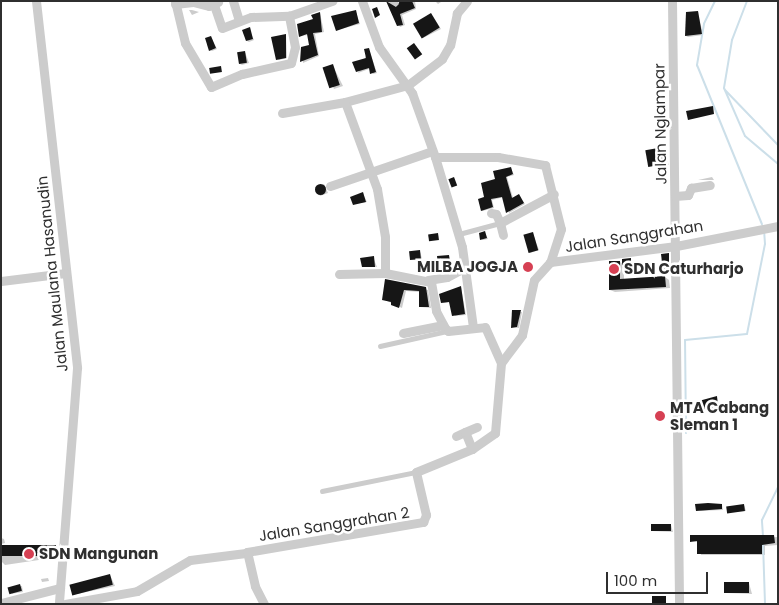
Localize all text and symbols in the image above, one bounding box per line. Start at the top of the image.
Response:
street label: Jalan Nglampar [650,63,670,185]
street label: Jalan Maulana Hasanudin [33,175,71,373]
street label: Jalan Sanggrahan [564,216,704,256]
place label: MILBA JOGJA [417,258,518,276]
place label: SDN Caturharjo [624,260,744,278]
marker: MILBA JOGJA [522,261,534,273]
marker: SDN Caturharjo [608,263,620,275]
place label: MTA Cabang Sleman 1 [670,398,769,433]
marker: MTA Cabang Sleman 1 [654,410,666,422]
street label: Jalan Sanggrahan 2 [258,503,410,545]
place label: SDN Mangunan [39,545,158,563]
marker: SDN Mangunan [23,548,35,560]
scale bar [609,562,712,594]
text: 100 m [614,570,657,591]

